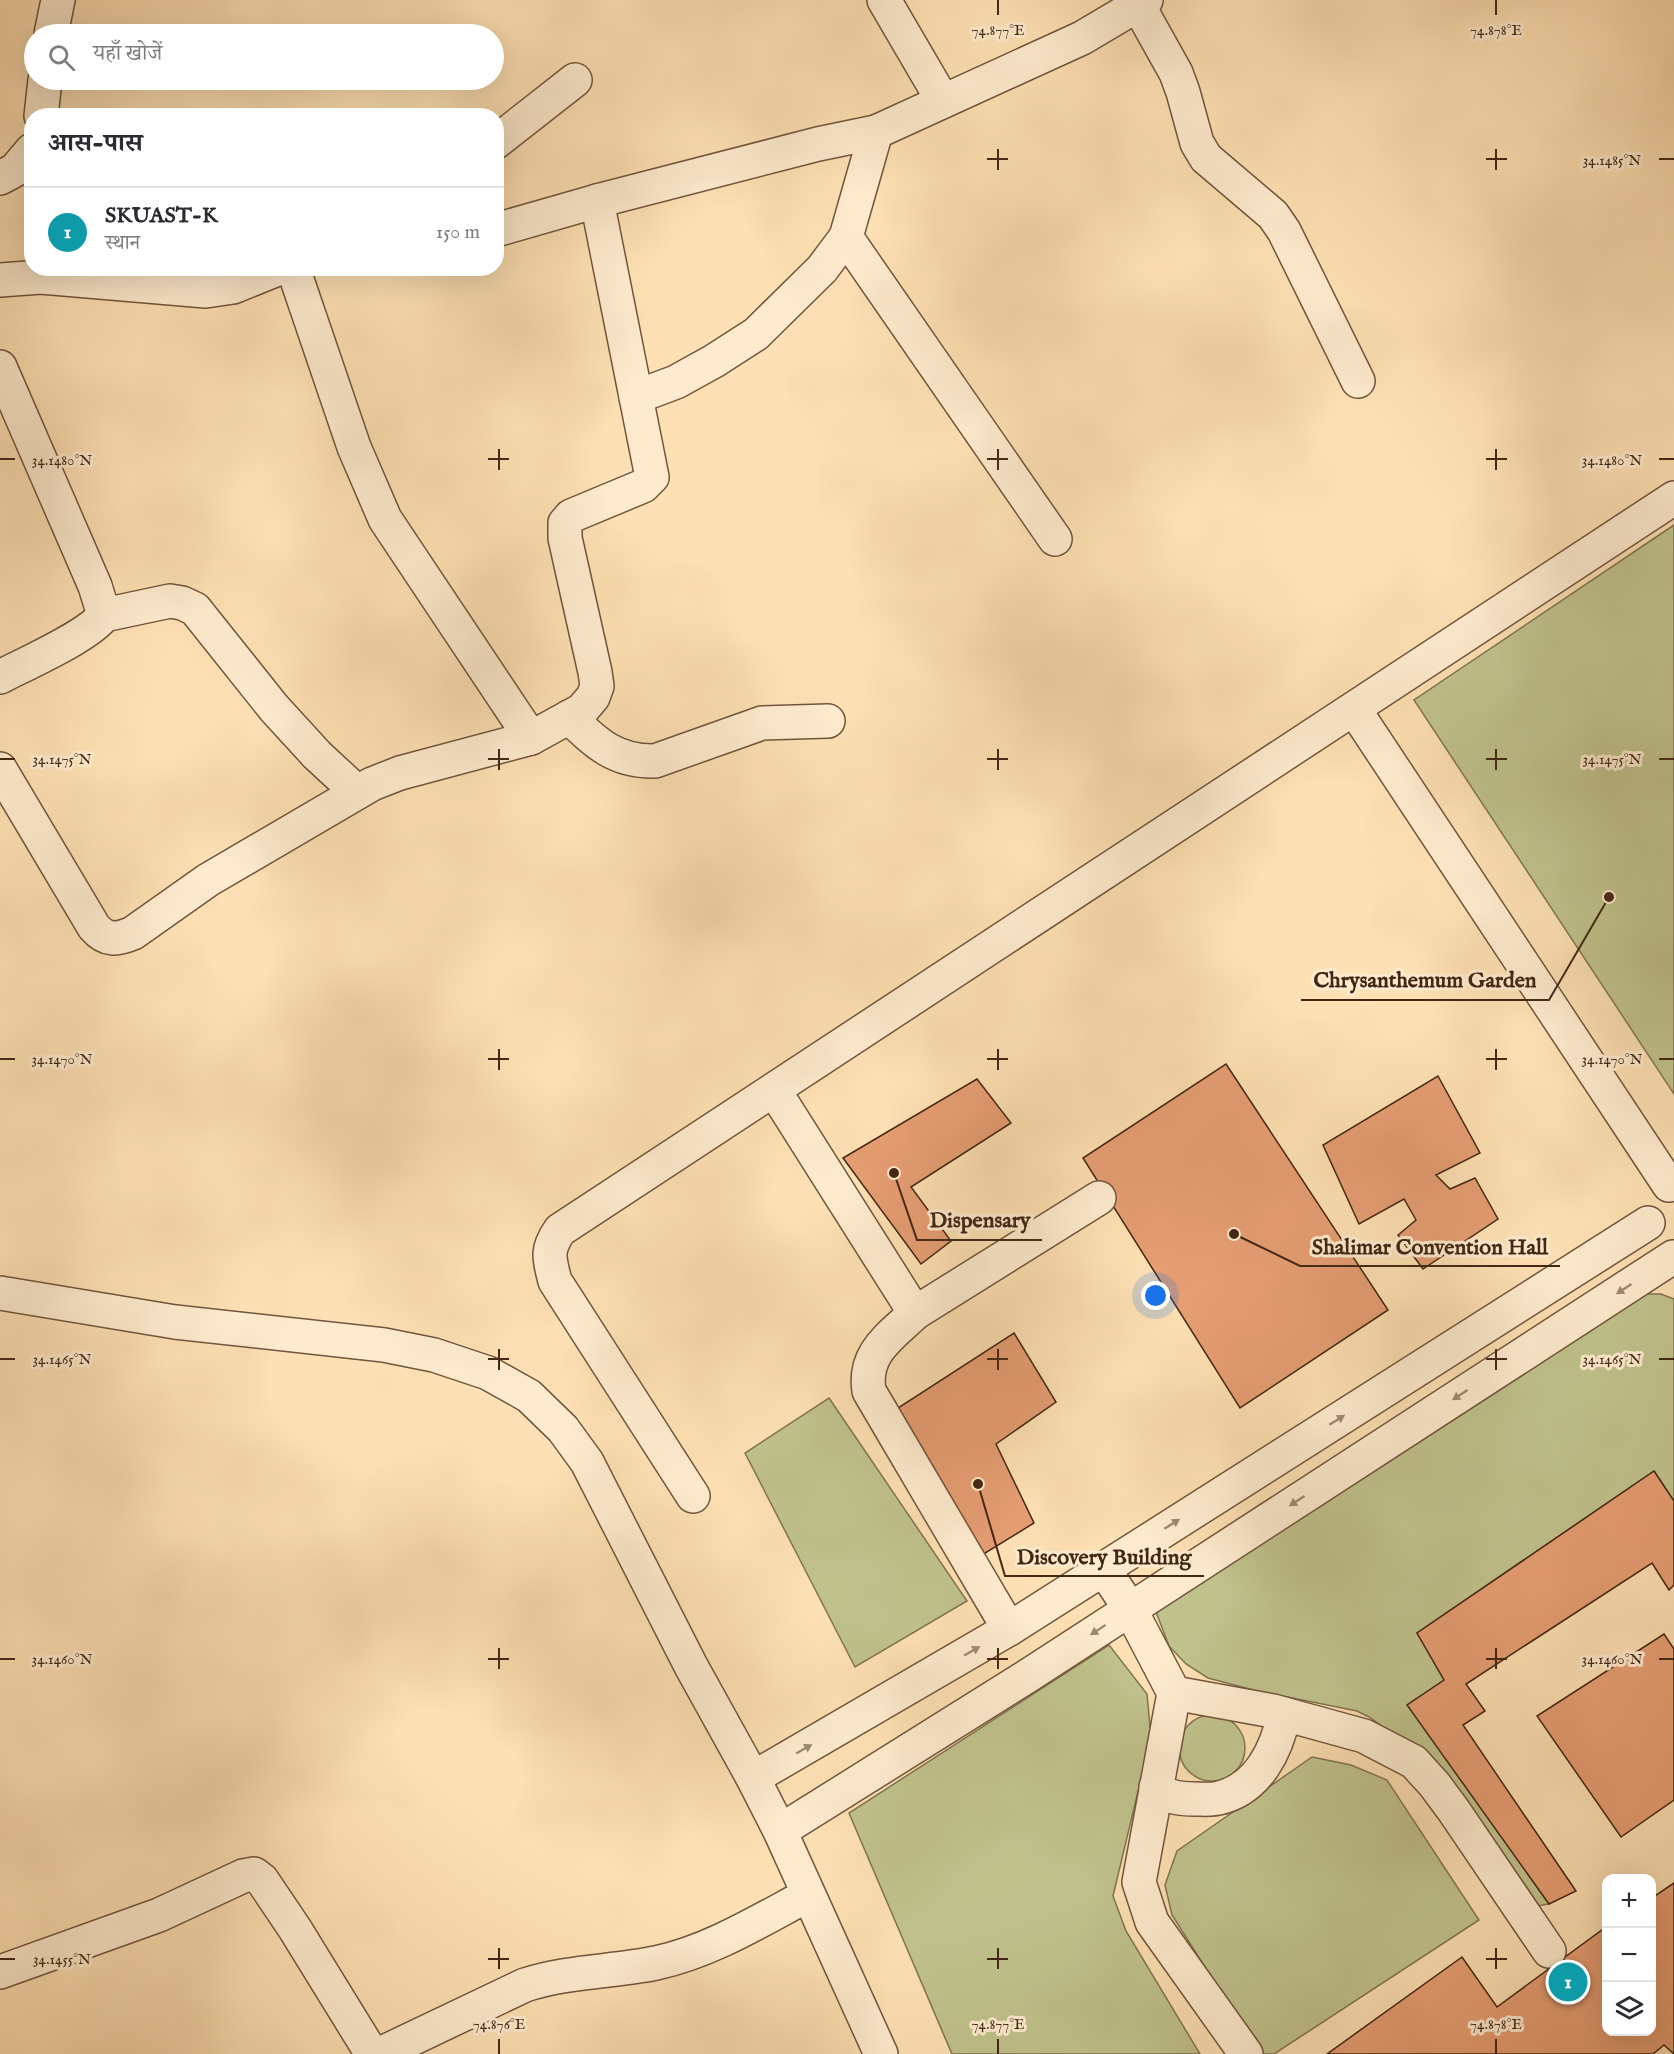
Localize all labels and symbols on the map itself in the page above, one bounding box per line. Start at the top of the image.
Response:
text: 74.877°E [972,21,1024,40]
text: 74.878°E [1470,21,1522,40]
text: 34.1485°N [1583,151,1641,170]
text: 34.1480°N [32,451,92,470]
text: 34.1480°N [1582,451,1642,470]
text: 34.1475°N [32,750,92,769]
text: 34.1475°N [1582,750,1642,769]
callout: Chrysanthemum Garden [1301,960,1549,1000]
text: Chrysanthemum Garden [1313,967,1537,995]
text: 34.1470°N [31,1050,93,1069]
text: 34.1470°N [1581,1050,1643,1069]
callout: Dispensary [917,1200,1042,1240]
text: Dispensary [929,1207,1032,1235]
callout: Shalimar Convention Hall [1300,1226,1560,1266]
text: Shalimar Convention Hall [1312,1234,1549,1262]
your location [1141,1281,1170,1310]
one-way arrow [1616,1283,1632,1294]
text: 34.1465°N [33,1350,91,1369]
text: 34.1465°N [1583,1350,1641,1369]
one-way arrow [1452,1389,1468,1400]
one-way arrow [1329,1414,1345,1425]
one-way arrow [1288,1496,1305,1507]
one-way arrow [1164,1518,1180,1529]
callout: Discovery Building [1005,1536,1204,1576]
text: Discovery Building [1017,1544,1193,1572]
one-way arrow [1090,1625,1106,1636]
one-way arrow [964,1645,980,1656]
text: 34.1460°N [32,1650,92,1669]
text: 34.1460°N [1582,1650,1642,1669]
one-way arrow [796,1744,813,1754]
text: 34.1455°N [33,1950,91,1969]
pin: 1 [1548,1960,1588,2004]
text: 74.876°E [473,2015,525,2034]
text: 74.877°E [972,2015,1024,2034]
text: 74.878°E [1470,2015,1522,2034]

